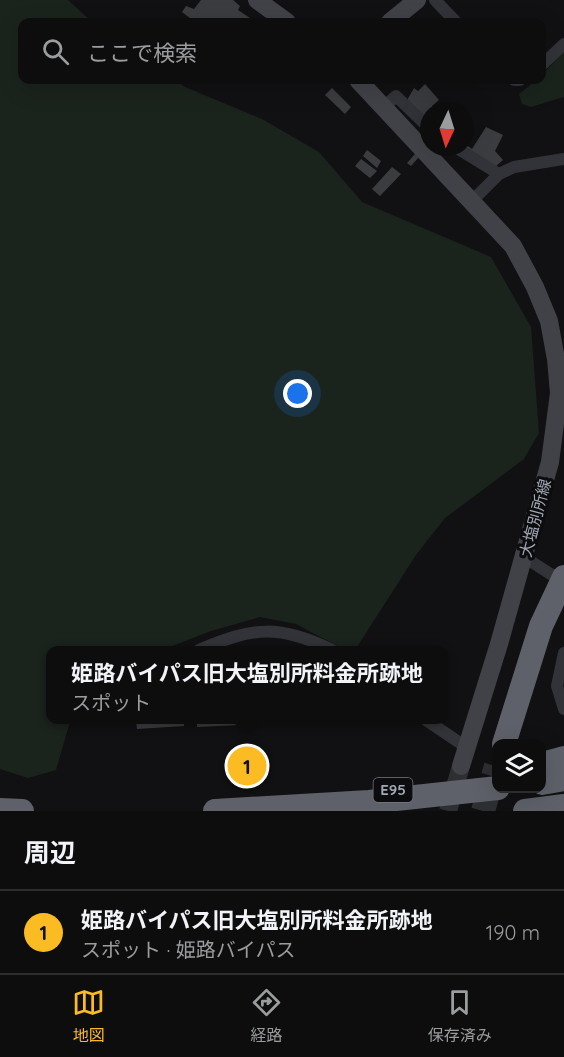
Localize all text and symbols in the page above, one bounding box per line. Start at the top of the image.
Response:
search box [18,18,546,84]
icon: search [39,35,72,68]
text: ここで検索 [87,39,197,67]
north arrow [420,102,474,156]
your location [283,379,312,408]
street label: 大塩別所線 [515,477,555,559]
popup [46,646,448,724]
text: 姫路バイパス旧大塩別所料金所跡地 [71,659,423,687]
text: スポット [71,690,151,715]
map controls [492,739,546,793]
button: layers [492,739,546,793]
pin: 1 [228,744,266,789]
road number: E95 [374,778,412,802]
text: 周辺 [24,836,76,869]
text: 姫路バイパス旧大塩別所料金所跡地 [81,906,433,934]
text: 1 [40,920,47,945]
text: 190 m [486,920,540,945]
text: スポット · 姫路バイパス [81,937,295,962]
tab: 地図 [72,986,105,1046]
tab: 経路 [250,986,283,1046]
tab: 保存済み [428,986,492,1046]

